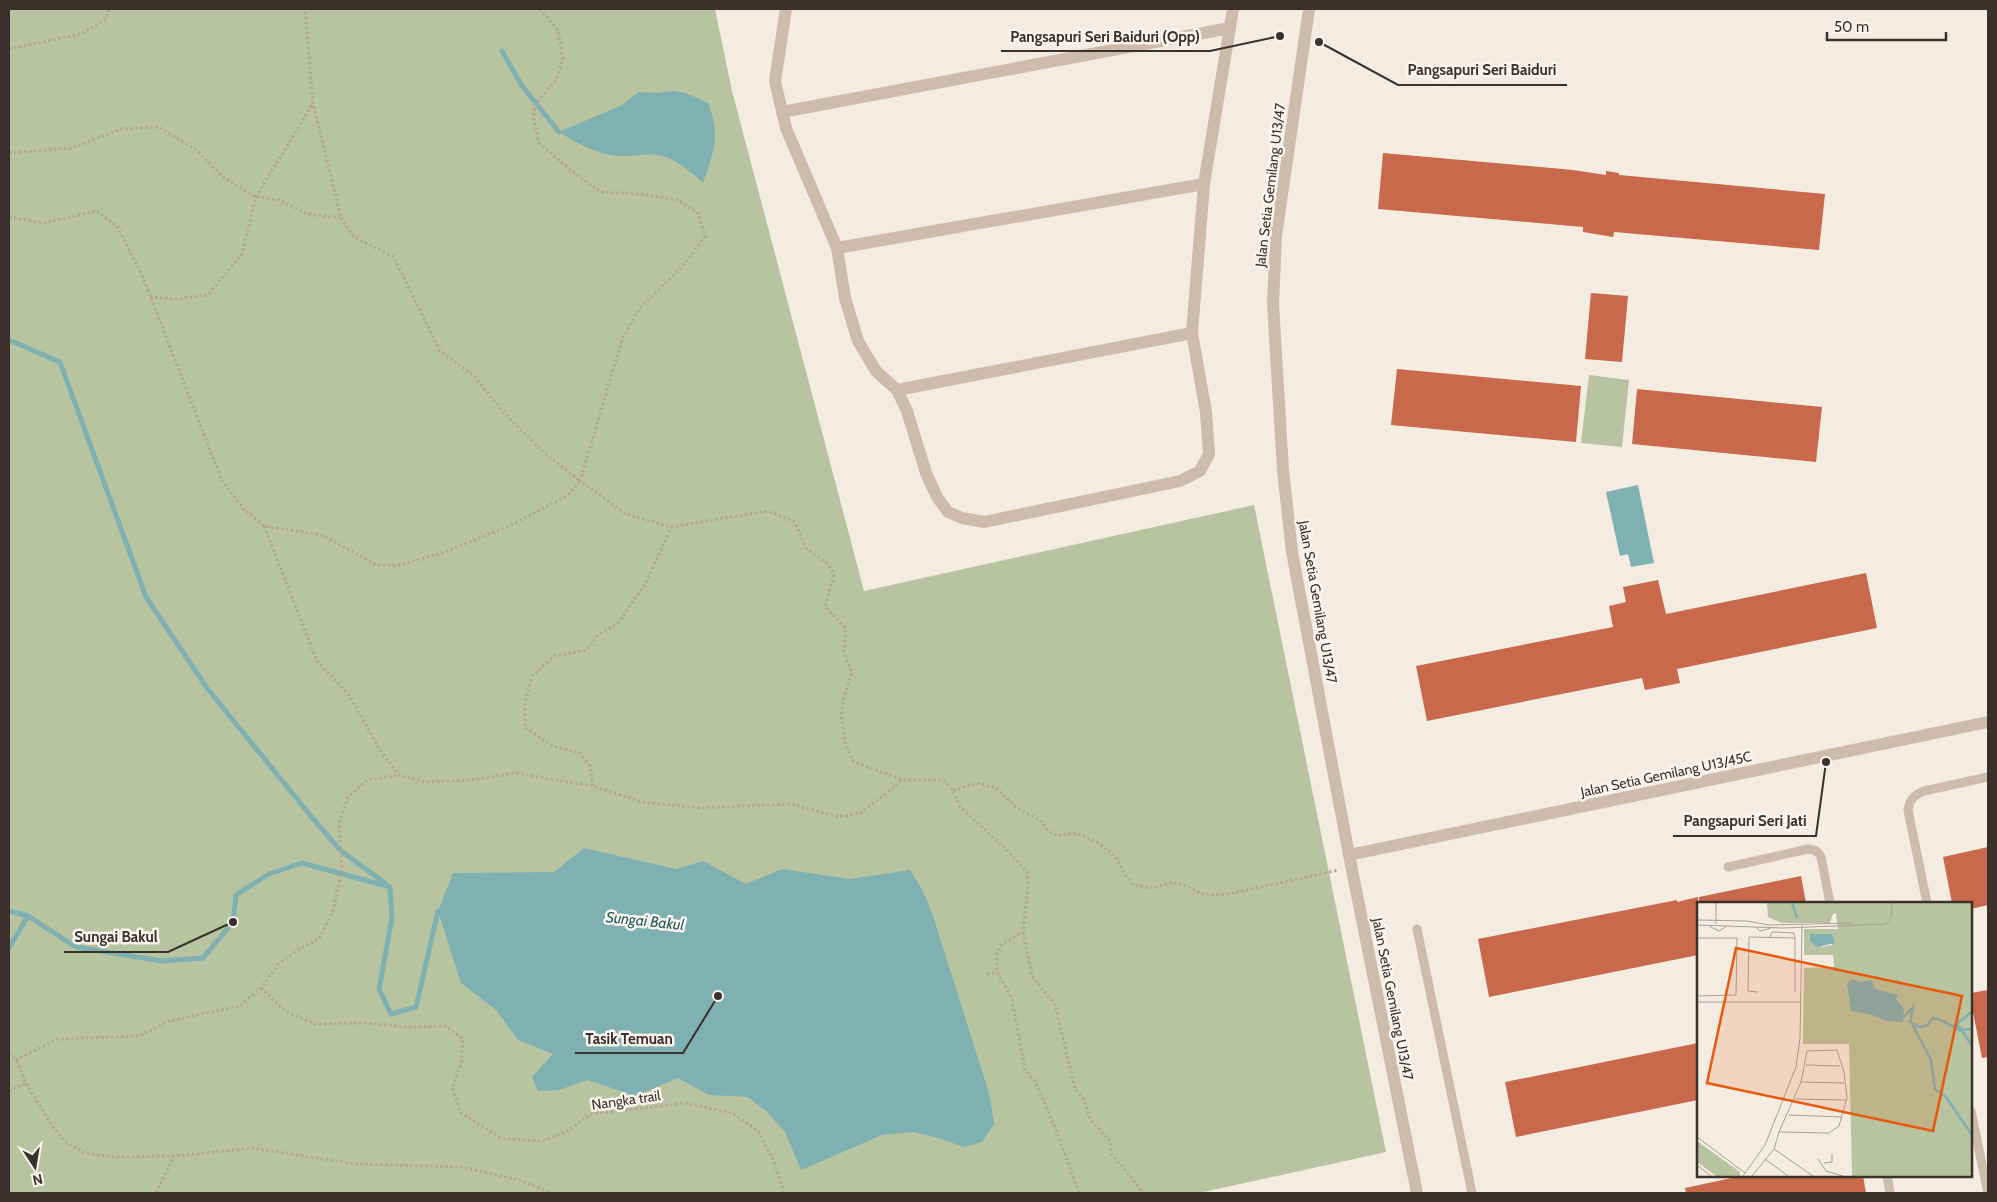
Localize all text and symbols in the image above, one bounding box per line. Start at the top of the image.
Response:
scale bar [1827,10,1946,42]
text: 50 m [1834,18,1869,36]
callout: Pangsapuri Seri Baiduri (Opp) [1001,21,1210,51]
text: Pangsapuri Seri Baiduri (Opp) [1010,28,1200,46]
callout: Pangsapuri Seri Baiduri [1398,55,1567,85]
text: Pangsapuri Seri Baiduri [1408,61,1556,79]
street label: Jalan Setia Gemilang U13/47 [1251,102,1289,269]
street label: Jalan Setia Gemilang U13/47 [1295,518,1341,685]
street label: Jalan Setia Gemilang U13/45C [1578,747,1753,801]
callout: Pangsapuri Seri Jati [1673,806,1816,836]
text: Pangsapuri Seri Jati [1683,812,1807,830]
inset map [1697,902,1972,1177]
water label: Sungai Bakul [605,908,685,934]
street label: Jalan Setia Gemilang U13/47 [1368,915,1418,1082]
callout: Sungai Bakul [64,922,168,952]
text: Sungai Bakul [74,928,158,946]
callout: Tasik Temuan [575,1023,683,1053]
text: Tasik Temuan [585,1030,673,1048]
street label: Nangka trail [590,1086,662,1114]
north arrow [10,1142,60,1192]
text: N [31,1170,44,1190]

